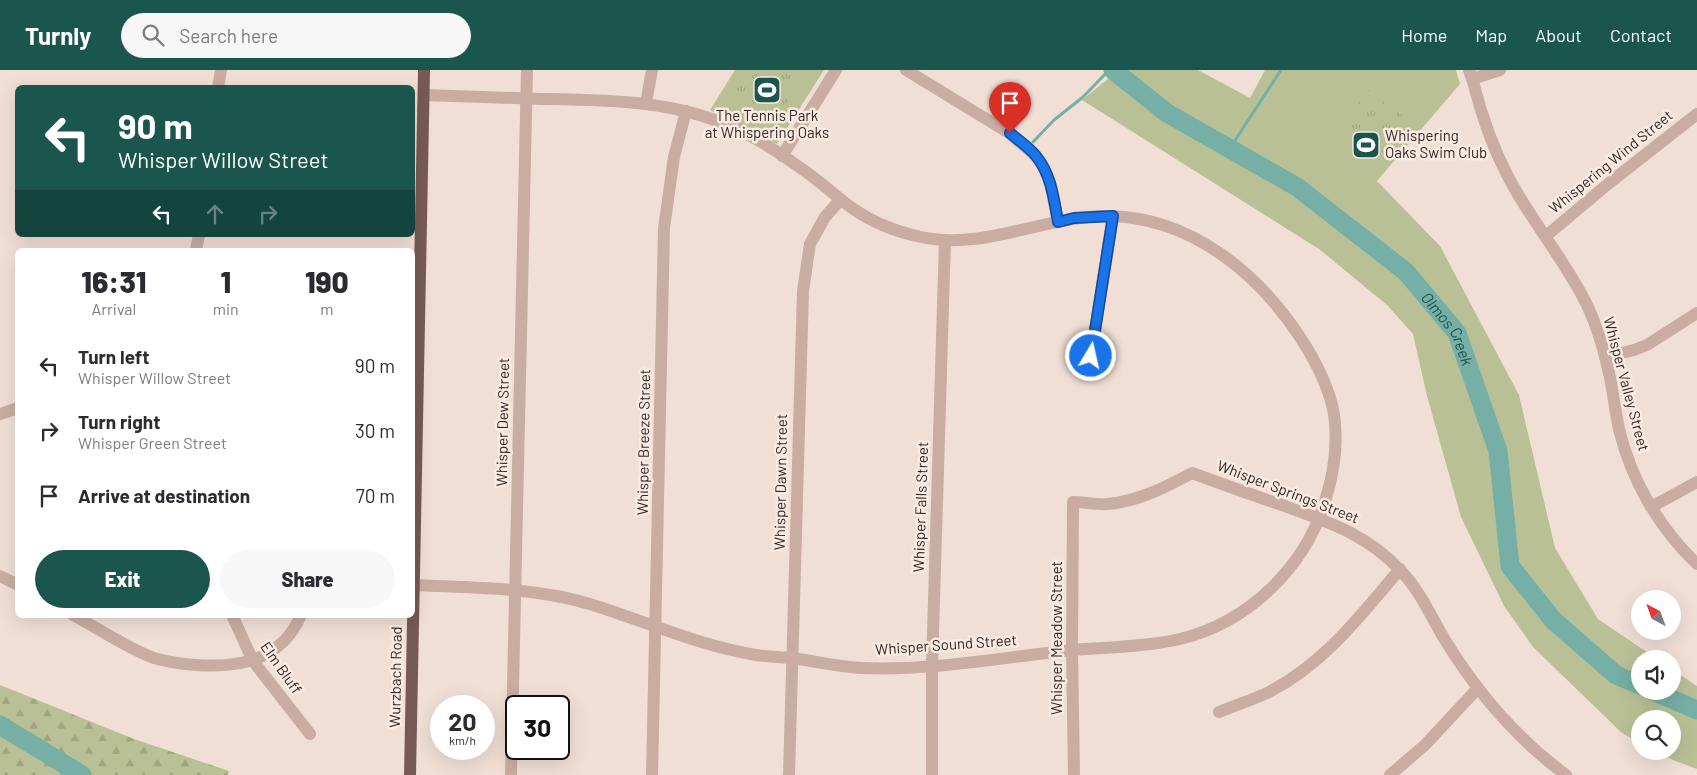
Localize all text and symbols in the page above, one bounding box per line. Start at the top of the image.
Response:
search box [121,13,471,58]
text: Turnly [25,21,91,50]
icon: search [139,21,167,49]
text: Search here [179,24,278,47]
text: Home [1401,24,1447,46]
text: Map [1475,24,1507,46]
text: About [1535,24,1582,46]
text: Contact [1610,24,1672,46]
sports icon: The Tennis Park at Whispering Oaks [752,75,782,105]
pin [989,82,1031,133]
icon: arrive [996,89,1024,117]
text: 90 m [118,104,193,146]
icon: left [35,105,100,170]
place label: The Tennis Park at Whispering Oaks [705,106,829,141]
street label: Whispering Wind Street [1545,106,1676,217]
place label: Whispering Oaks Swim Club [1385,126,1487,161]
sports icon: Whispering Oaks Swim Club [1351,130,1381,160]
text: Whisper Willow Street [118,146,328,172]
icon: left [148,200,176,228]
icon: ahead [201,200,229,228]
icon: right [254,200,282,228]
text: 16:31 [81,263,147,299]
text: 1 [220,263,231,299]
text: 190 [305,263,349,299]
water label: Olmos Creek [1418,288,1478,368]
text: Arrival [92,299,136,318]
text: min [213,299,239,318]
text: m [320,299,333,318]
street label: Whisper Valley Street [1600,315,1654,453]
position arrow [1064,329,1116,381]
text: Turn left [78,345,149,368]
icon: left [35,352,63,380]
text: 90 m [355,354,395,377]
street label: Whisper Dew Street [492,357,512,487]
text: Whisper Willow Street [78,368,231,387]
street label: Whisper Breeze Street [633,369,653,515]
text: Turn right [78,410,160,433]
street label: Whisper Dawn Street [770,414,790,550]
icon: right [35,417,63,445]
text: 30 m [355,419,395,442]
text: Whisper Green Street [78,433,227,452]
street label: Whisper Falls Street [909,441,931,573]
street label: Whisper Springs Street [1215,456,1362,526]
icon: arrive [35,482,63,510]
text: Arrive at destination [78,484,250,507]
text: 70 m [356,484,395,507]
button: Exit [35,550,210,608]
button: Share [220,550,395,608]
street label: Whisper Meadow Street [1047,561,1065,715]
north arrow [1631,590,1681,640]
map controls [1631,590,1681,760]
street label: Wurzbach Road [385,626,405,728]
street label: Whisper Sound Street [874,630,1017,658]
street label: Elm Bluff [257,638,306,697]
button: sound [1631,650,1681,700]
speed limit sign: 30 [505,695,570,760]
text: 20 [448,706,477,736]
button: search [1631,710,1681,760]
text: km/h [449,733,476,747]

